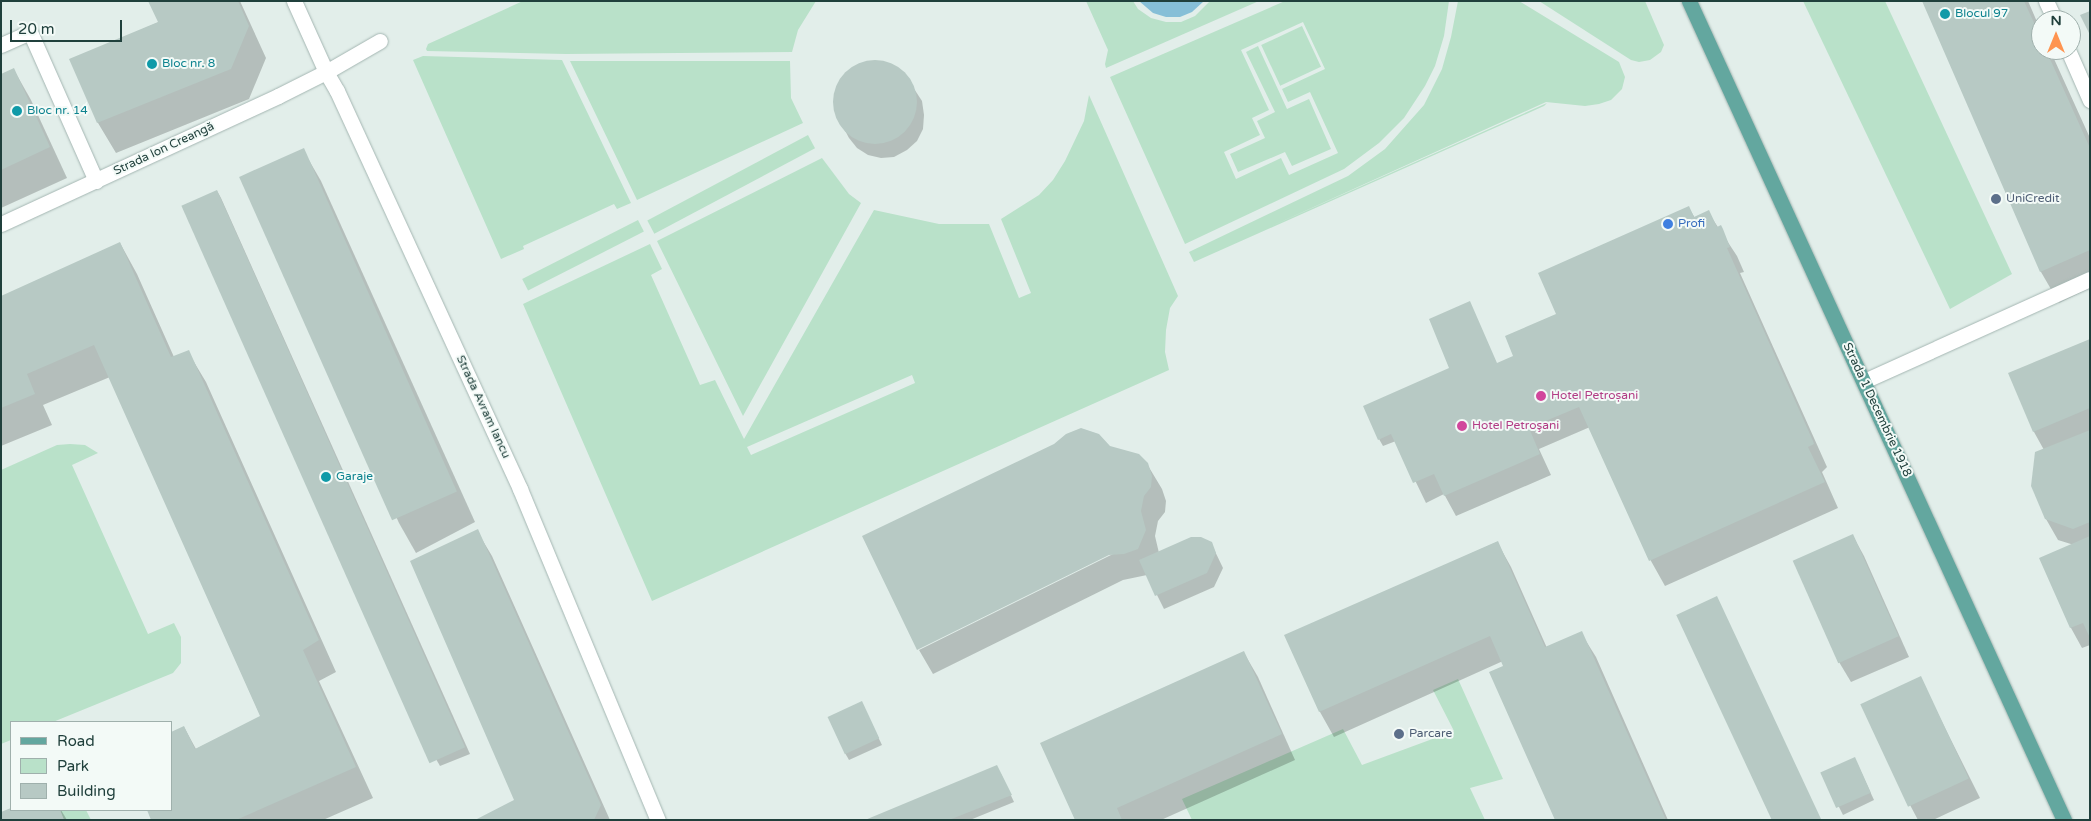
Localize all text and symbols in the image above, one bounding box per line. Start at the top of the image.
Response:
place label: Blocul 97 [1955,7,2008,21]
marker: Blocul 97 [1939,8,1951,20]
scale bar [12,10,125,42]
north arrow [2031,10,2081,60]
text: N [2050,12,2062,29]
text: 20 m [18,20,55,38]
place label: Bloc nr. 8 [162,57,215,71]
marker: Bloc nr. 8 [146,58,158,70]
place label: Bloc nr. 14 [27,104,88,118]
marker: Bloc nr. 14 [11,105,23,117]
street label: Strada Ion Creangă [111,119,217,179]
place label: UniCredit [2006,192,2060,206]
marker: UniCredit [1990,193,2002,205]
place label: Profi [1678,217,1705,231]
marker: Profi [1662,218,1674,230]
street label: Strada 1 Decembrie 1918 [1840,341,1914,479]
street label: Strada Avram Iancu [453,353,513,461]
place label: Hotel Petroșani [1551,389,1638,403]
marker: Hotel Petroșani [1535,390,1547,402]
place label: Hotel Petroşani [1472,419,1559,433]
marker: Hotel Petroşani [1456,420,1468,432]
place label: Garaje [336,470,373,484]
marker: Garaje [320,471,332,483]
legend [10,721,172,811]
place label: Parcare [1409,727,1452,741]
marker: Parcare [1393,728,1405,740]
text: Road [57,732,95,750]
text: Park [57,757,89,775]
text: Building [57,782,116,800]

